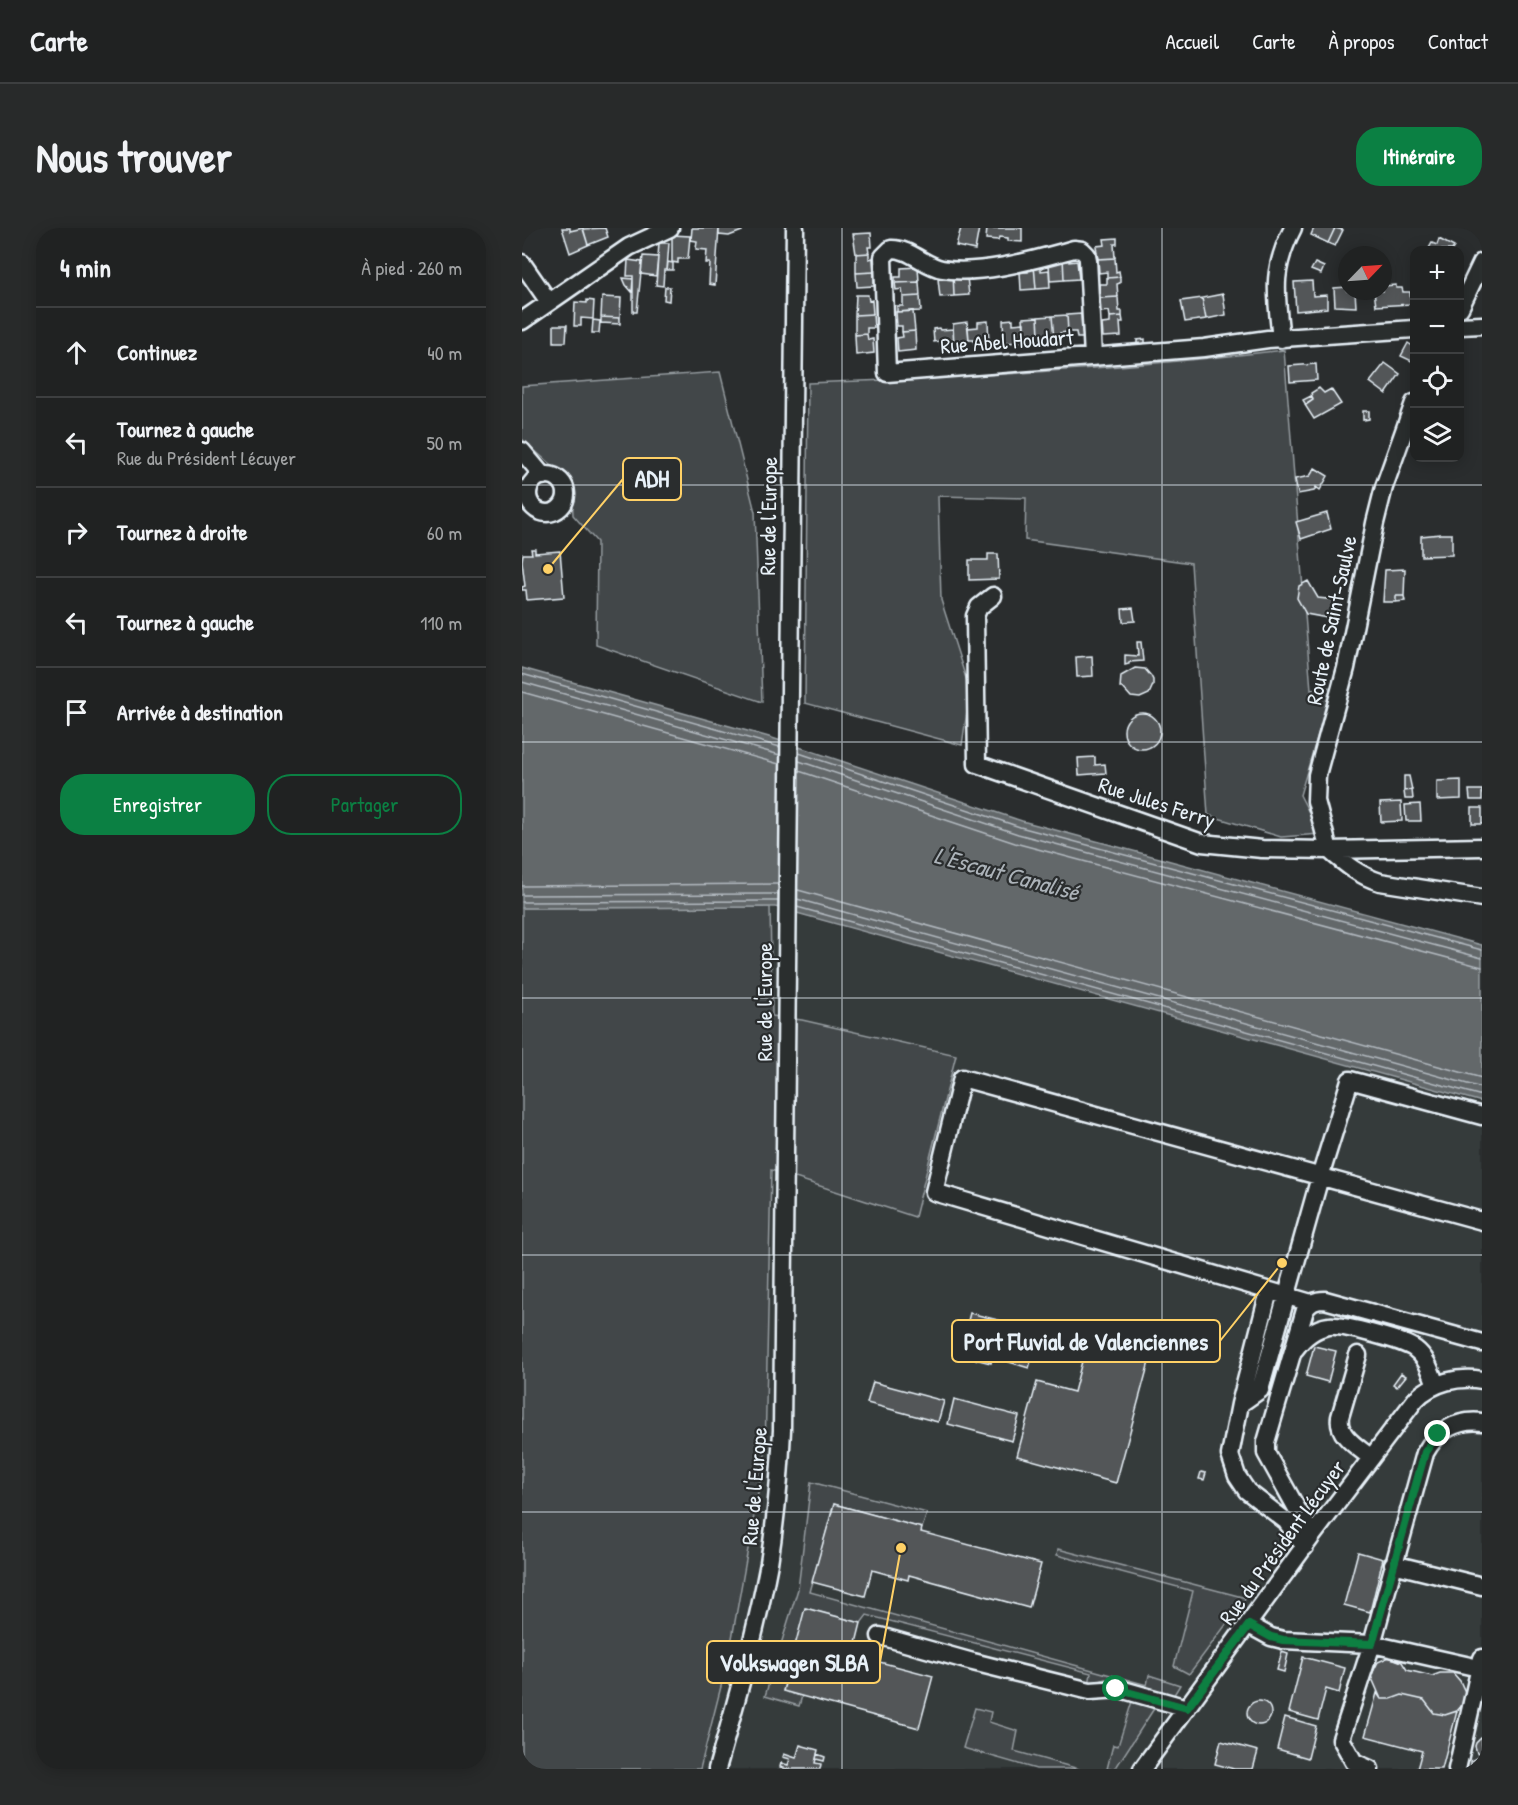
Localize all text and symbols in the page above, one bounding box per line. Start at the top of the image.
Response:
text: Carte [30,22,88,60]
text: Accueil [1166,27,1219,56]
text: Carte [1252,27,1296,56]
text: À propos [1329,27,1395,56]
text: Contact [1428,27,1488,56]
button: Itinéraire [1356,127,1482,186]
text: Nous trouver [36,128,232,185]
north arrow [1338,246,1392,300]
map controls [1410,246,1464,462]
button: + [1410,246,1464,300]
text: 4 min [60,250,111,285]
text: À pied · 260 m [361,254,462,281]
button: − [1410,300,1464,354]
street label: Rue Abel Houdart [939,321,1075,361]
icon: ahead [60,336,93,369]
text: Continuez [117,337,197,367]
text: 40 m [427,339,462,366]
button: locate [1410,354,1464,408]
button: layers [1410,408,1464,462]
text: Tournez à gauche [117,414,254,444]
icon: left [60,426,93,459]
text: 50 m [426,429,462,456]
text: Rue du Président Lécuyer [117,444,296,471]
street label: Rue de l'Europe [752,456,784,576]
callout: ADH [623,458,681,500]
text: ADH [635,462,669,494]
icon: right [60,516,93,549]
text: Tournez à droite [117,517,247,547]
text: 60 m [427,519,462,546]
street label: Route de Saint-Saulve [1298,532,1364,707]
icon: left [60,606,93,639]
text: Tournez à gauche [117,607,254,637]
text: 110 m [420,609,462,636]
icon: arrive [60,696,93,729]
text: Arrivée à destination [117,697,283,727]
street label: Rue Jules Ferry [1095,769,1219,835]
button: Enregistrer [60,774,255,835]
button: Partager [267,774,462,835]
water label: L'Escaut Canalisé [931,838,1084,908]
street label: Rue de l'Europe [749,943,779,1061]
callout: Port Fluvial de Valenciennes [952,1320,1220,1362]
text: Port Fluvial de Valenciennes [964,1325,1208,1357]
route end [1424,1420,1450,1446]
street label: Rue de l'Europe [734,1425,774,1546]
street label: Rue du Président Lécuyer [1212,1453,1352,1630]
callout: Volkswagen SLBA [707,1641,880,1683]
text: Volkswagen SLBA [719,1646,869,1679]
route start [1102,1675,1128,1701]

